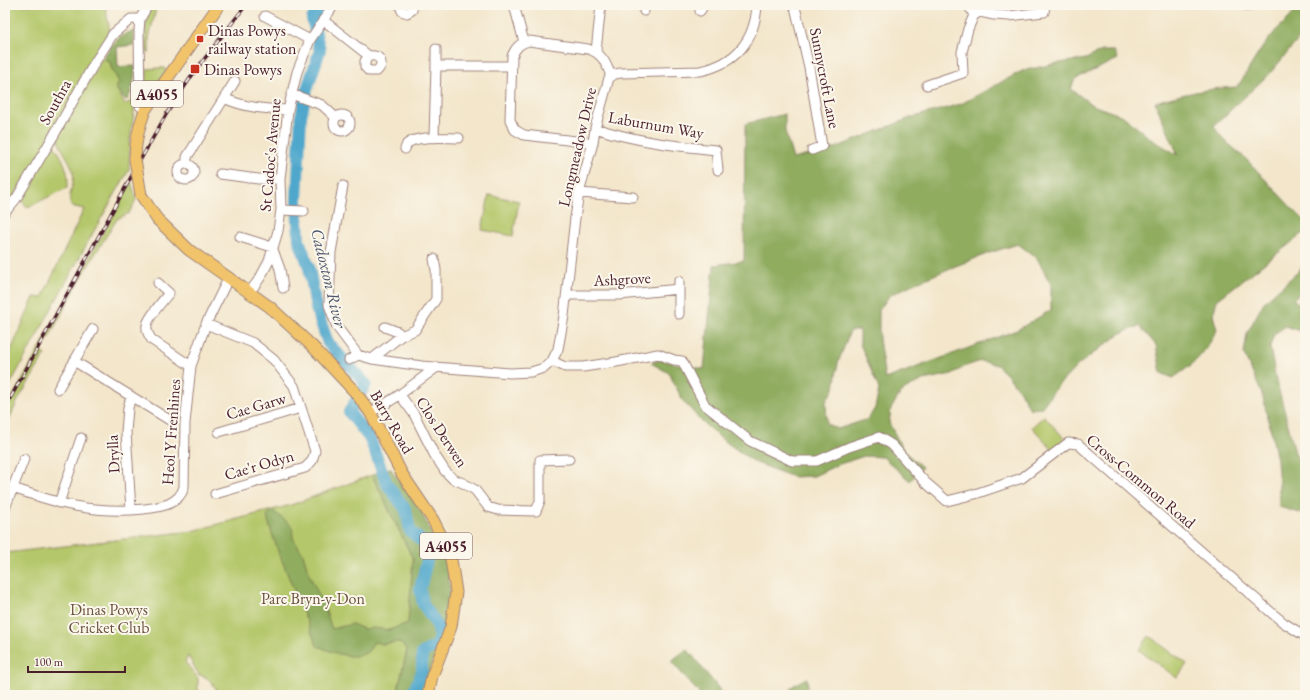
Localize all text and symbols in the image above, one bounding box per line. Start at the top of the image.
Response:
place label: Dinas Powys railway station [208,20,297,59]
street label: Sunnycroft Lane [805,26,845,130]
marker: Dinas Powys railway station [195,34,205,44]
place label: Dinas Powys [204,59,282,80]
marker: Dinas Powys [189,63,201,75]
street label: Southra [34,75,76,128]
road number: A4055 [131,81,183,107]
street label: Longmeadow Drive [553,85,601,209]
street label: St Cadoc's Avenue [255,98,285,212]
street label: Laburnum Way [607,106,706,144]
water label: Cadoxton River [306,226,352,331]
street label: Ashgrove [592,267,651,291]
street label: Heol Y Frenhines [157,378,185,486]
street label: Barry Road [365,386,419,458]
street label: Cae Garw [224,387,289,425]
street label: Clos Derwen [411,393,473,472]
street label: Cross-Common Road [1082,429,1201,534]
street label: Drylla [101,434,124,474]
street label: Cae'r Odyn [222,445,297,485]
road number: A4055 [420,533,472,559]
park label: Parc Bryn-y-Don [261,588,365,609]
park label: Dinas Powys Cricket Club [69,599,149,638]
scale bar [28,648,125,674]
text: 100 m [34,654,64,670]

